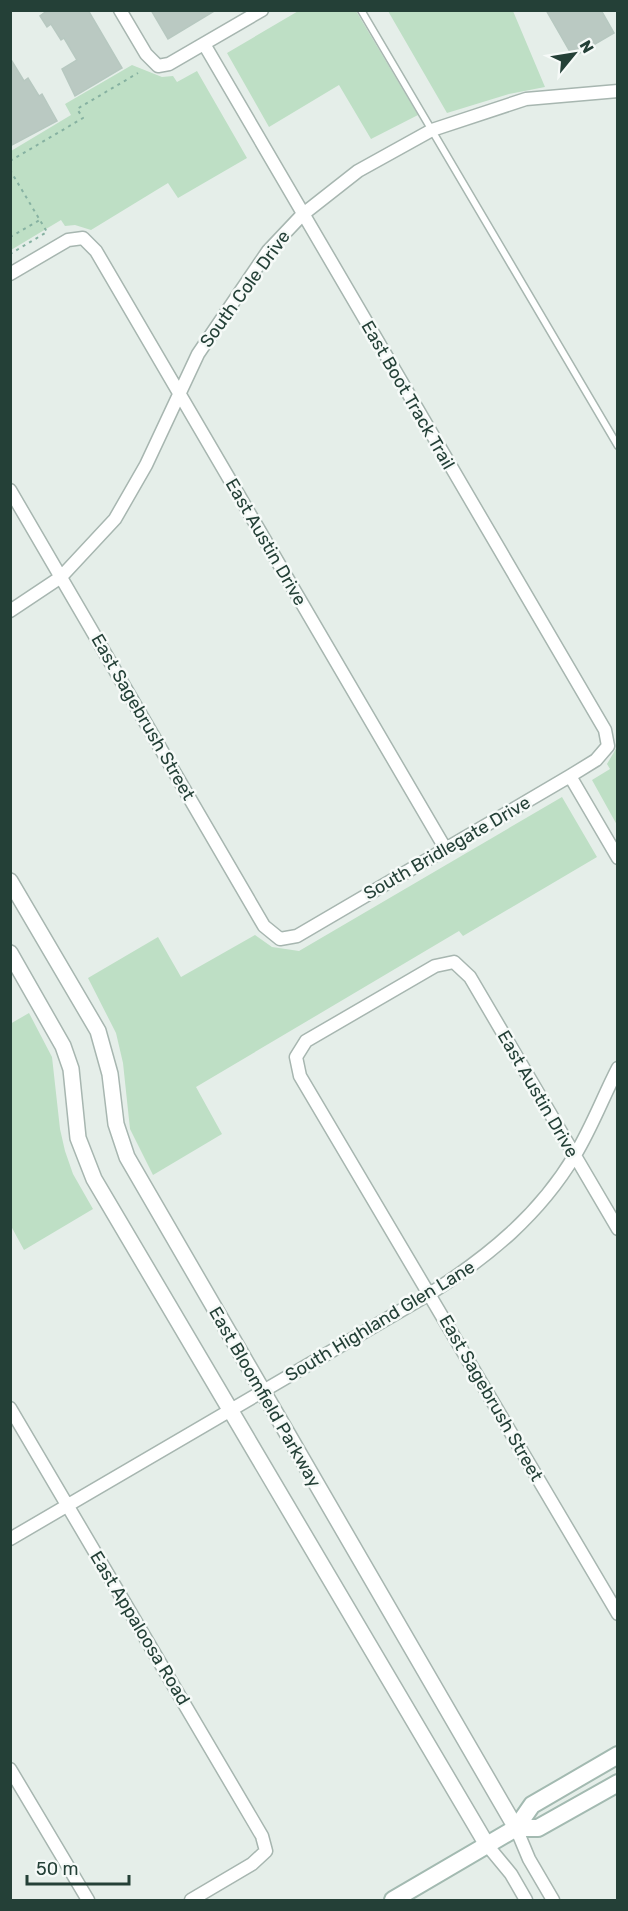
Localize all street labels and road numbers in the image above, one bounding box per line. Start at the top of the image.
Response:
street label: South Cole Drive [195,226,295,352]
street label: East Boot Track Trail [356,317,460,473]
street label: East Austin Drive [221,475,311,609]
street label: East Sagebrush Street [86,630,200,804]
street label: South Bridlegate Drive [360,791,534,905]
street label: East Austin Drive [493,1027,583,1161]
street label: South Highland Glen Lane [281,1256,479,1386]
street label: East Bloomfield Parkway [204,1303,326,1491]
street label: East Sagebrush Street [434,1311,548,1485]
street label: East Appaloosa Road [85,1547,195,1709]

